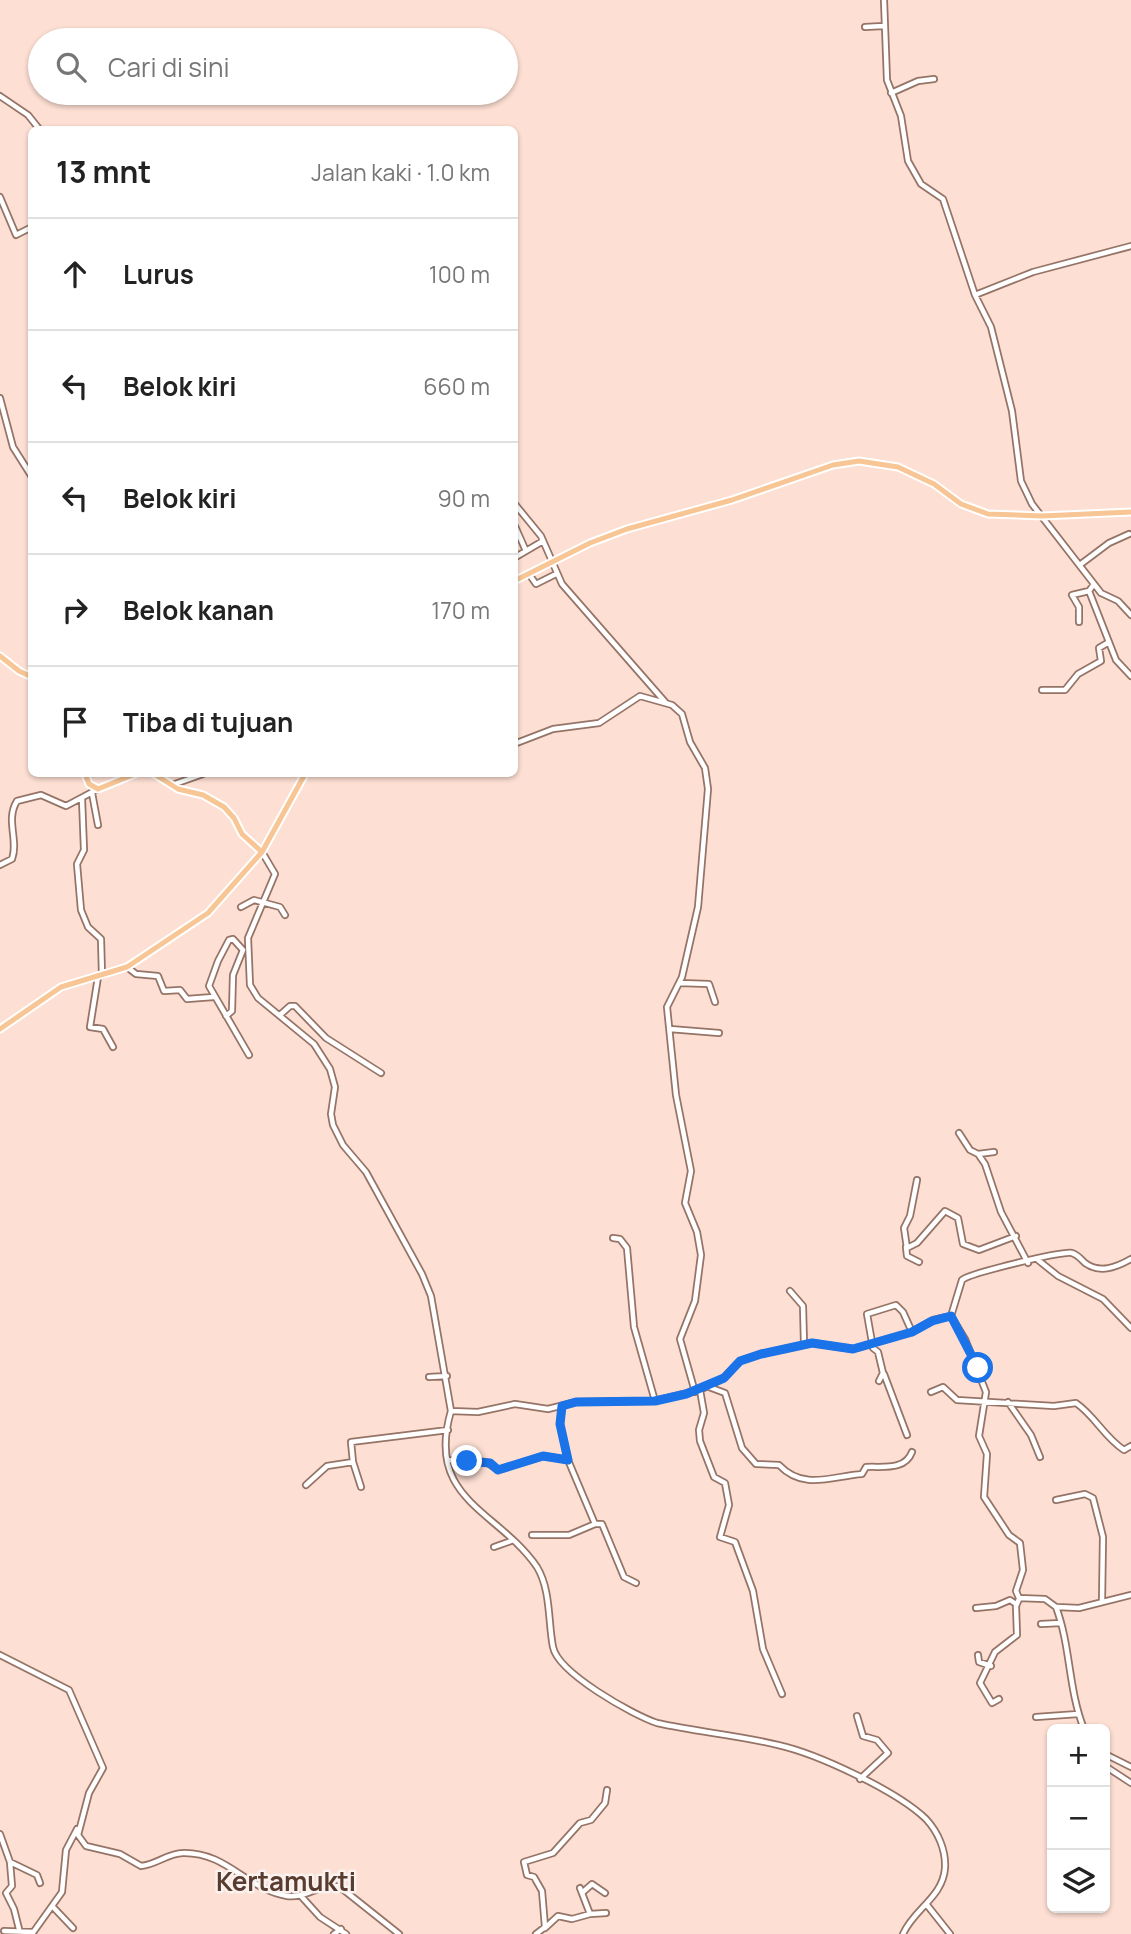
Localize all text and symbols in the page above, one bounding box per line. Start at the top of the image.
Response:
search box [28,28,518,105]
icon: search [52,48,90,86]
text: Cari di sini [108,49,230,85]
text: 13 mnt [56,151,151,192]
text: Jalan kaki · 1.0 km [311,156,490,188]
icon: ahead [56,255,94,293]
text: Lurus [123,256,194,292]
text: 100 m [429,258,490,290]
icon: left [56,367,94,405]
text: Belok kiri [123,368,237,404]
text: 660 m [423,370,490,402]
icon: left [56,479,94,517]
text: Belok kiri [123,480,237,516]
text: 90 m [438,482,490,514]
icon: right [56,591,94,629]
text: Belok kanan [123,592,274,628]
text: 170 m [431,594,490,626]
icon: arrive [56,703,94,741]
text: Tiba di tujuan [123,704,293,740]
route start [962,1352,993,1383]
route end [451,1445,482,1476]
map controls [1047,1724,1110,1913]
button: + [1047,1724,1110,1787]
button: − [1047,1787,1110,1850]
button: layers [1047,1850,1110,1913]
district label: Kertamukti [216,1863,356,1899]

